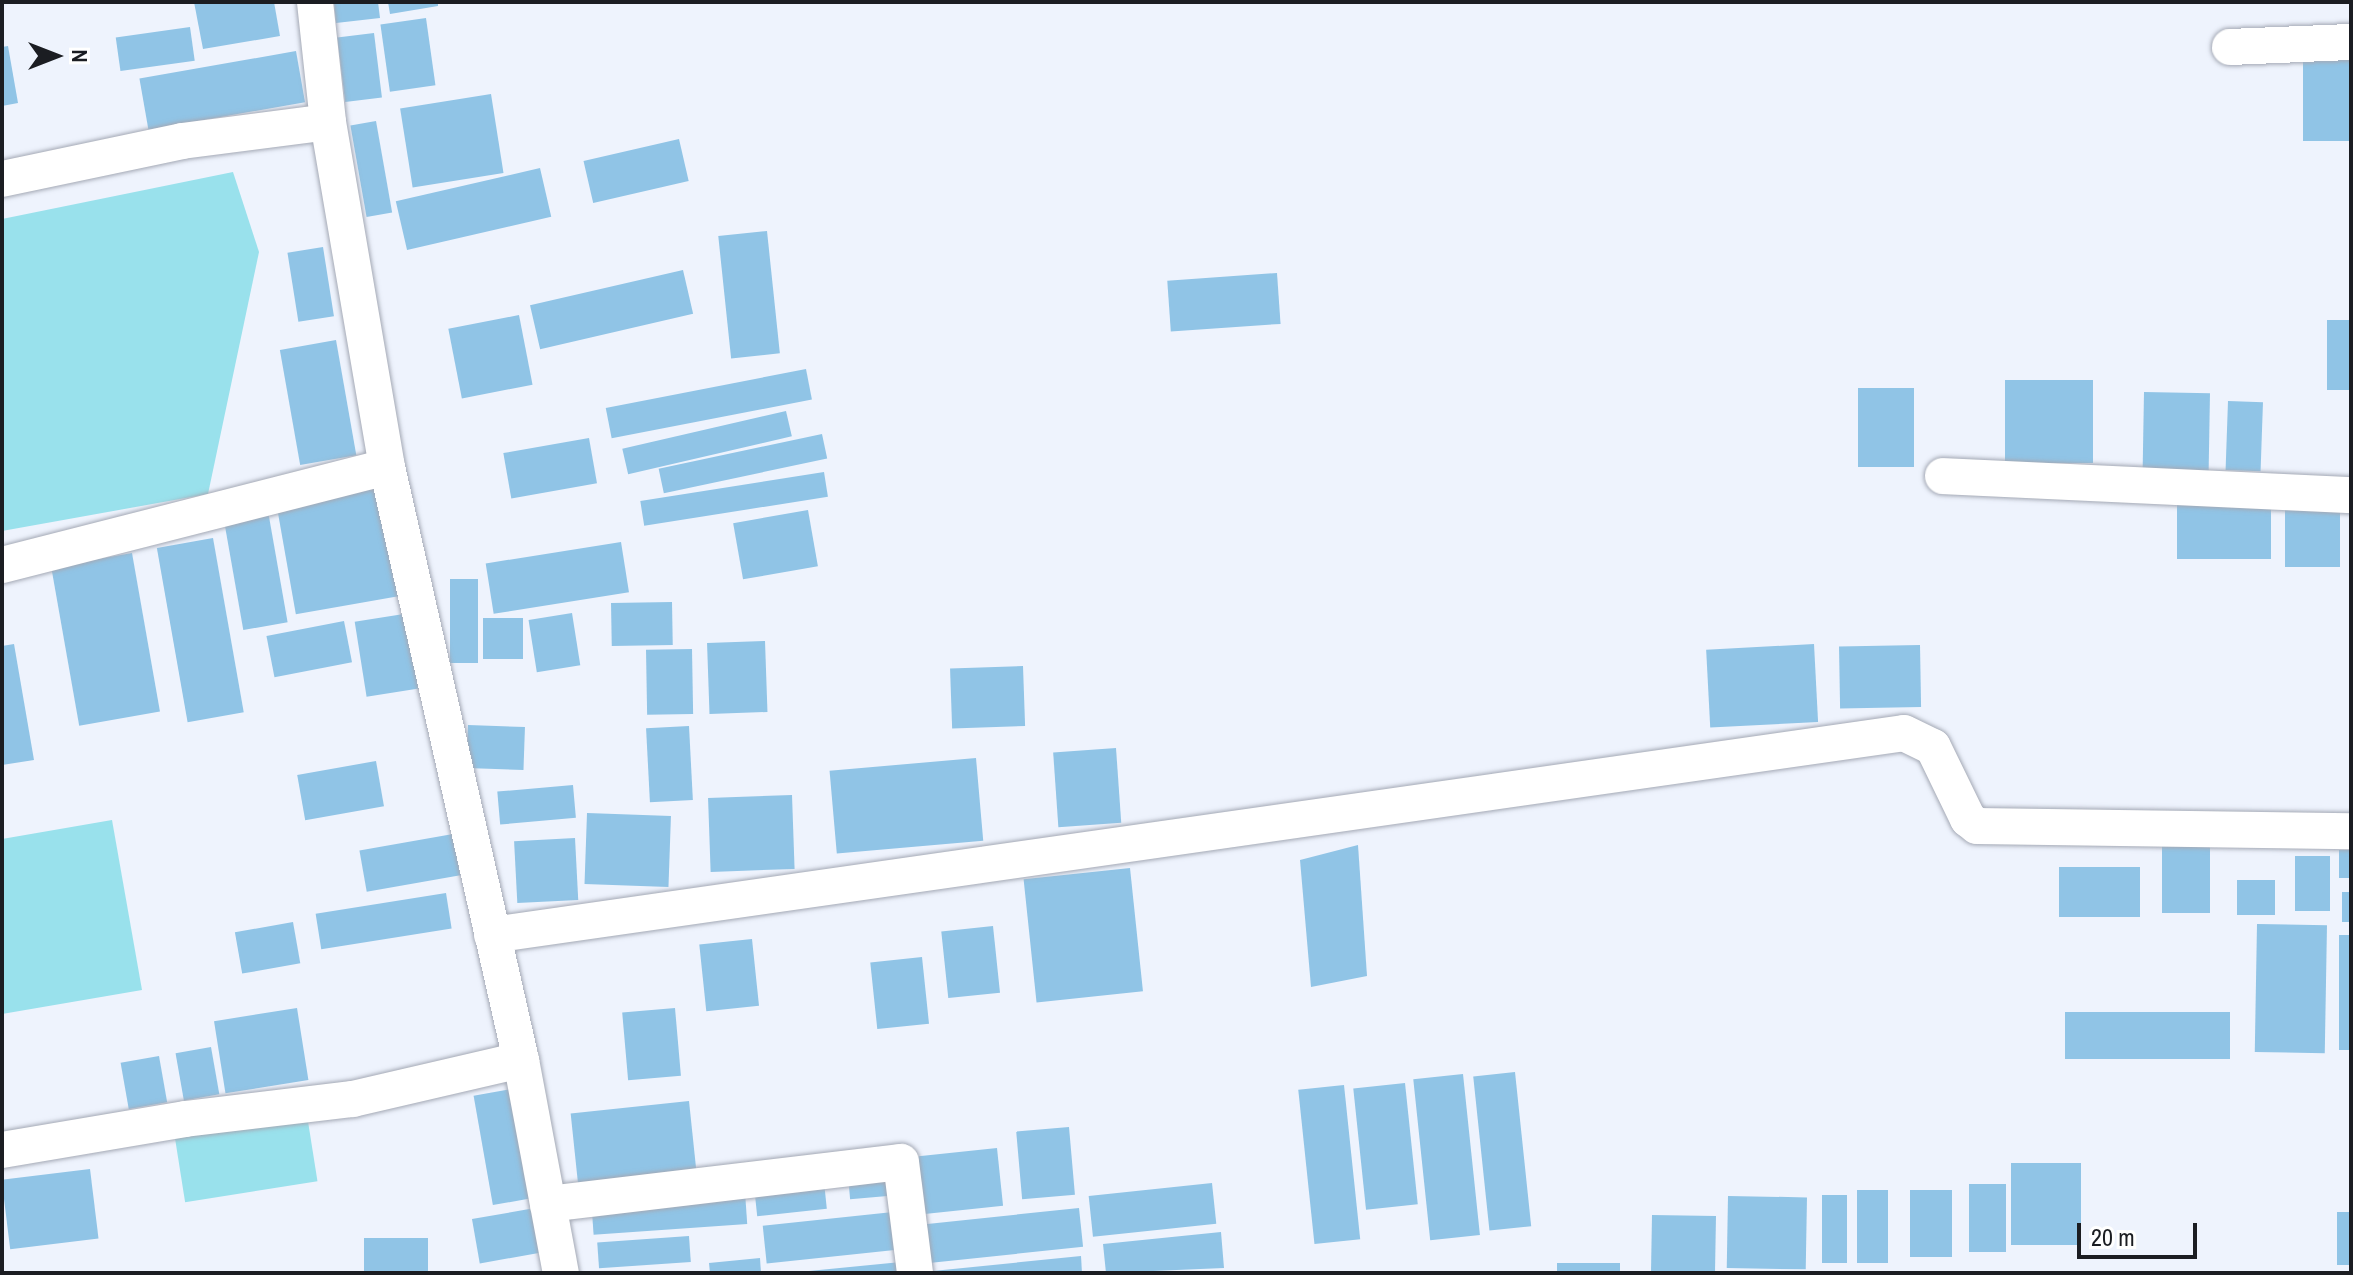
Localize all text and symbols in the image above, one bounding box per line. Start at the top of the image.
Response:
north arrow [16,16,96,96]
text: N [65,49,95,63]
scale bar [2081,1207,2201,1257]
text: 20 m [2091,1221,2135,1253]

